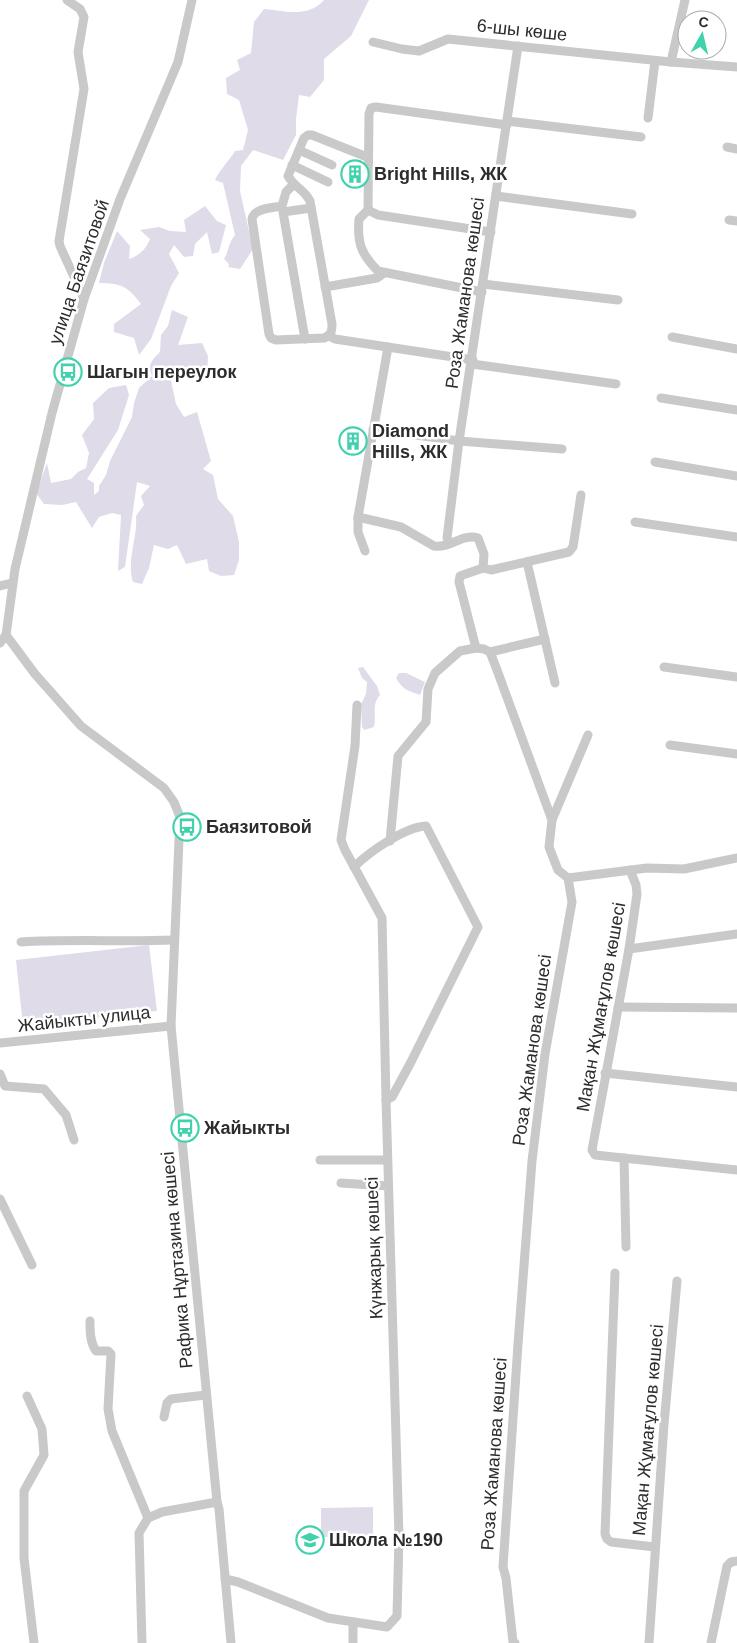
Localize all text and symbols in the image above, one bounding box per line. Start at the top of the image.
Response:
north arrow [677,10,727,60]
text: С [698,13,710,31]
street label: 6-шы көше [476,15,568,45]
building icon: Bright Hills, ЖК [340,159,370,189]
place label: Bright Hills, ЖК [374,164,508,184]
street label: Роза Жаманова көшесі [442,196,488,390]
street label: улица Баязитовой [45,197,113,347]
bus stop icon: Шагын переулок [53,357,83,387]
place label: Шагын переулок [87,362,237,382]
place label: Diamond Hills, ЖК [372,421,449,462]
building icon: Diamond Hills, ЖК [338,426,368,456]
bus stop icon: Баязитовой [172,812,202,842]
place label: Баязитовой [206,817,312,837]
street label: Мақан Жұмағұлов көшесі [573,901,629,1113]
street label: Роза Жаманова көшесі [509,953,555,1147]
street label: Жайыкты улица [17,1002,152,1036]
bus stop icon: Жайыкты [170,1113,200,1143]
place label: Жайыкты [203,1118,290,1138]
street label: Рафика Нұртазина көшесі [158,1151,196,1369]
street label: Күнжарық көшесі [362,1176,386,1320]
street label: Мақан Жұмағұлов көшесі [629,1323,667,1537]
street label: Роза Жаманова көшесі [477,1357,511,1551]
school or university icon: Школа №190 [295,1525,325,1555]
place label: Школа №190 [329,1530,443,1550]

